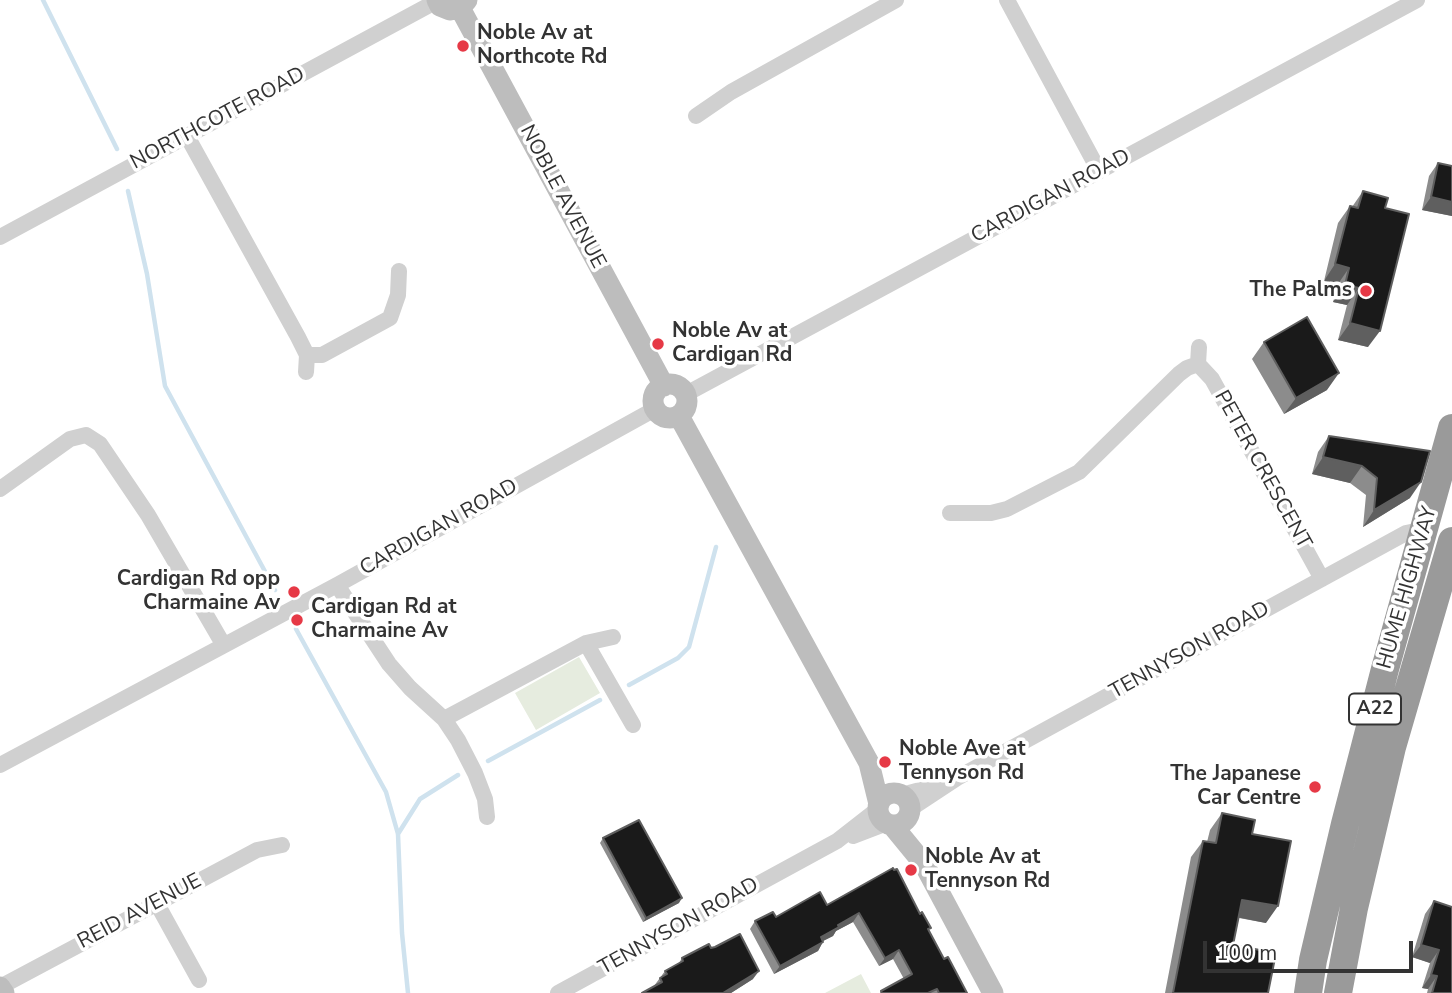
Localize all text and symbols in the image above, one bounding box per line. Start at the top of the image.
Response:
place label: Noble Av at Northcote Rd [477,21,607,71]
marker: Noble Av at Northcote Rd [455,38,471,54]
street label: NORTHCOTE ROAD [127,62,309,176]
street label: NOBLE AVENUE [514,121,610,273]
street label: CARDIGAN ROAD [967,145,1135,249]
place label: The Palms [1250,278,1352,304]
marker: The Palms [1358,283,1374,299]
place label: Noble Av at Cardigan Rd [672,319,792,369]
marker: Noble Av at Cardigan Rd [650,336,666,352]
street label: PETER CRESCENT [1208,386,1316,554]
street label: CARDIGAN ROAD [356,474,522,582]
street label: HUME HIGHWAY [1373,504,1443,672]
place label: Cardigan Rd opp Charmaine Av [117,567,280,617]
marker: Cardigan Rd opp Charmaine Av [286,584,302,600]
place label: Cardigan Rd at Charmaine Av [311,595,456,645]
street label: TENNYSON ROAD [1106,597,1274,705]
marker: Cardigan Rd at Charmaine Av [289,612,305,628]
road number: A22 [1349,694,1401,724]
place label: Noble Ave at Tennyson Rd [899,737,1026,787]
marker: Noble Ave at Tennyson Rd [877,754,893,770]
place label: The Japanese Car Centre [1170,762,1301,812]
marker: The Japanese Car Centre [1307,779,1323,795]
place label: Noble Av at Tennyson Rd [925,845,1050,895]
marker: Noble Av at Tennyson Rd [903,862,919,878]
street label: REID AVENUE [74,869,206,955]
street label: TENNYSON ROAD [595,873,763,981]
scale bar [1207,926,1417,970]
text: 100 m [1216,939,1277,967]

